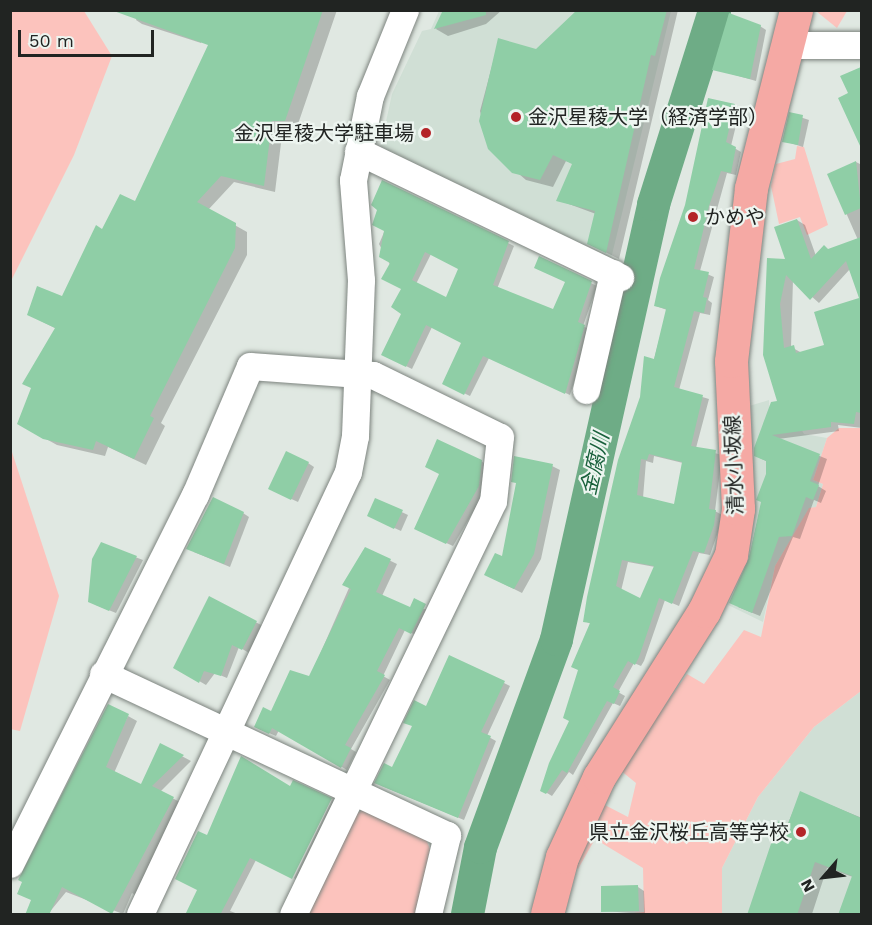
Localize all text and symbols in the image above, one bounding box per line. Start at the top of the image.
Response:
scale bar [21,18,158,56]
text: 50 m [29,30,74,51]
place label: 金沢星稜大学（経済学部） [528,105,768,129]
marker: 金沢星稜大学（経済学部） [509,110,523,124]
place label: 金沢星稜大学駐車場 [234,121,414,145]
marker: 金沢星稜大学駐車場 [419,126,433,140]
place label: かめや [705,205,765,229]
marker: かめや [686,210,700,224]
street label: 清水小坂線 [720,415,748,515]
water label: 金腐川 [576,430,614,498]
place label: 県立金沢桜丘高等学校 [589,820,789,844]
marker: 県立金沢桜丘高等学校 [794,825,808,839]
north arrow [794,847,854,907]
text: N [796,876,819,895]

